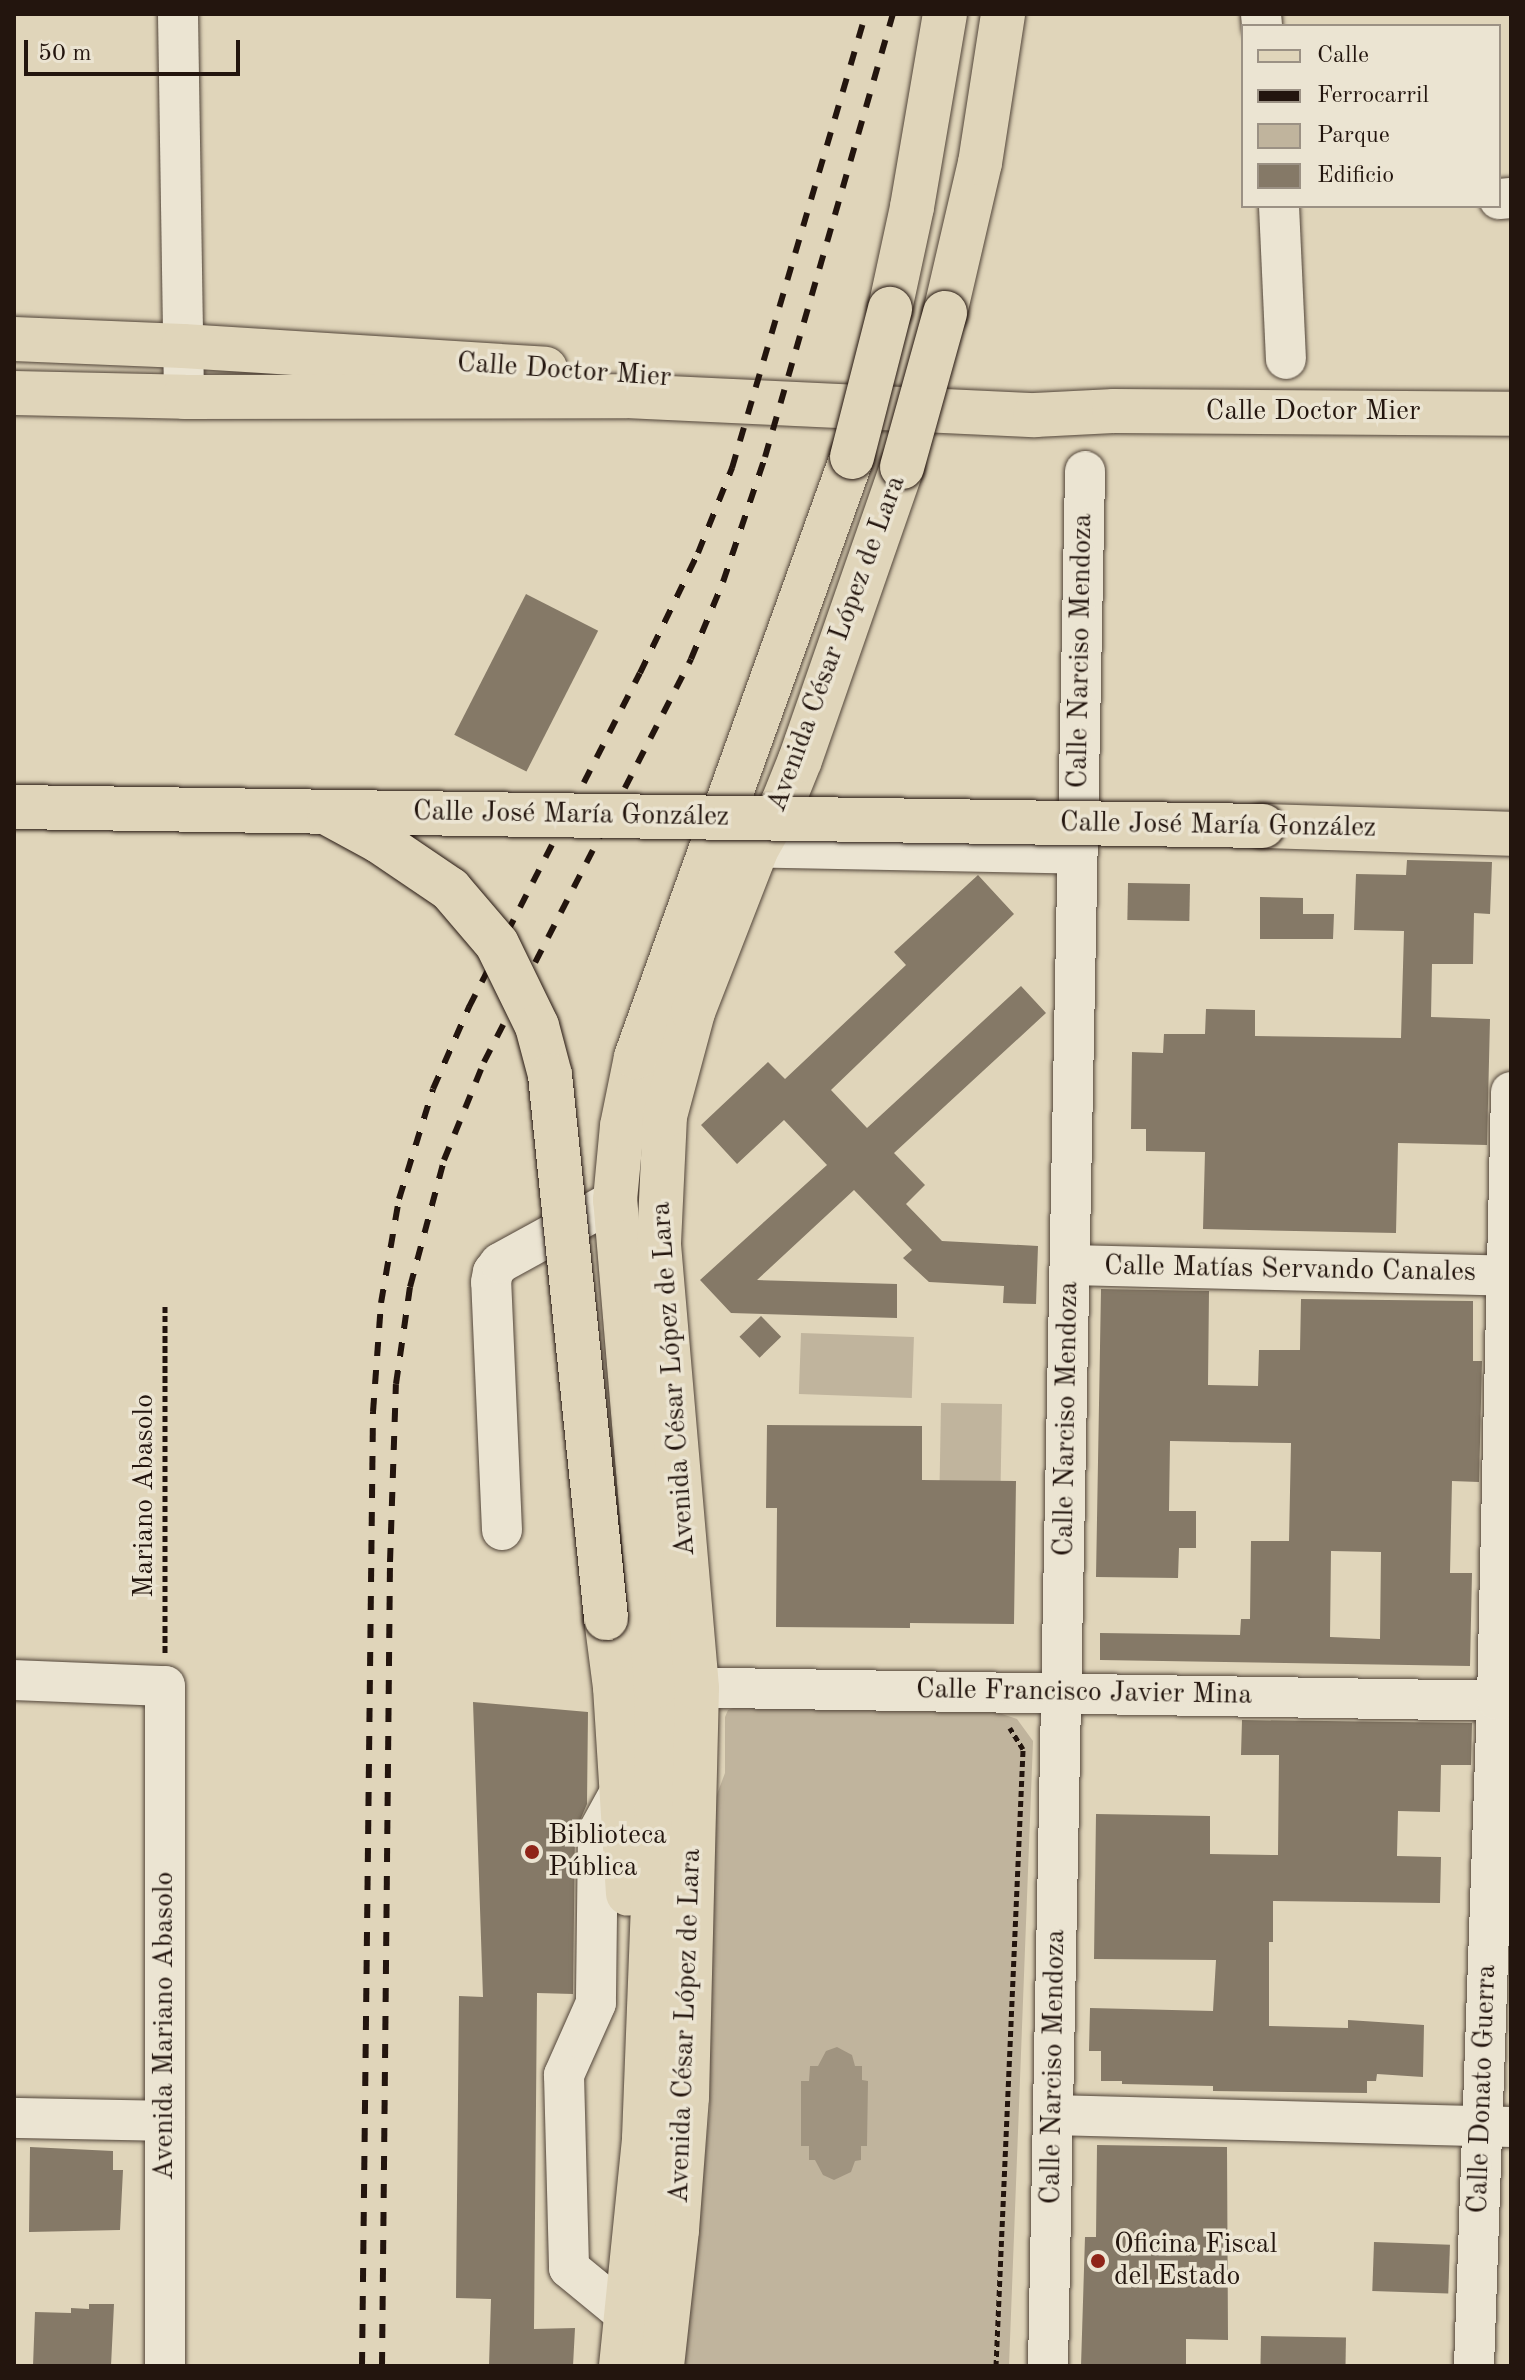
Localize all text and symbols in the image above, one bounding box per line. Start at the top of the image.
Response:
scale bar [28,24,244,74]
legend [1241,24,1501,208]
text: 50 m [38,42,92,66]
text: Calle [1317,44,1369,68]
text: Ferrocarril [1317,84,1429,108]
text: Parque [1317,124,1390,148]
text: Edificio [1317,164,1394,188]
street label: Calle Doctor Mier [456,347,672,395]
street label: Calle Doctor Mier [1206,395,1420,429]
street label: Avenida César López de Lara [760,471,914,817]
street label: Calle Narciso Mendoza [1062,513,1100,789]
street label: Calle José María González [413,795,729,835]
street label: Calle José María González [1060,806,1376,846]
street label: Avenida César López de Lara [645,1201,703,1557]
street label: Calle Matías Servando Canales [1104,1250,1476,1290]
street label: Calle Narciso Mendoza [1048,1281,1086,1557]
street label: Mariano Abasolo [128,1394,162,1598]
street label: Calle Francisco Javier Mina [916,1673,1252,1713]
place label: Biblioteca Pública [548,1819,667,1885]
marker: Biblioteca Pública [523,1843,541,1861]
street label: Avenida César López de Lara [663,1848,709,2204]
street label: Avenida Mariano Abasolo [148,1871,182,2181]
street label: Calle Narciso Mendoza [1035,1929,1073,2205]
street label: Calle Donato Guerra [1462,1964,1504,2214]
place label: Oficina Fiscal del Estado [1114,2228,1277,2294]
marker: Oficina Fiscal del Estado [1089,2252,1107,2270]

